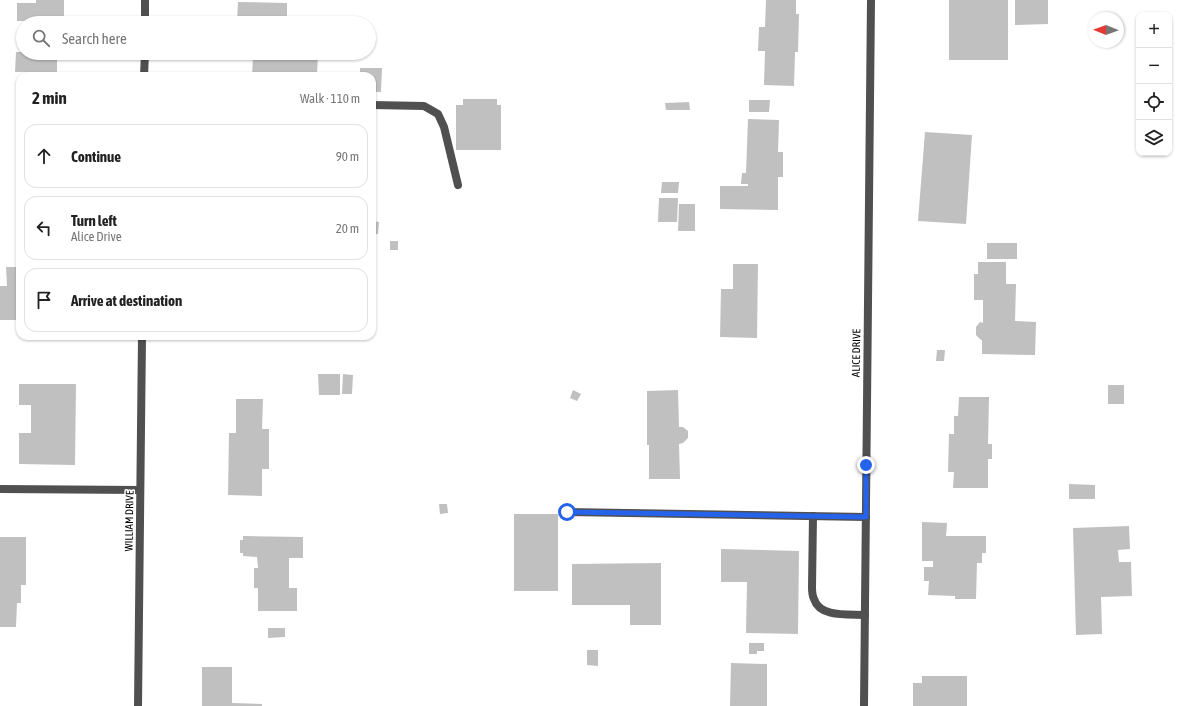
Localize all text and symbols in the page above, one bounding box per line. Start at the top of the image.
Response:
north arrow [1088,12,1124,48]
map controls [1136,12,1172,156]
button: + [1136,12,1172,48]
search box [16,16,376,60]
icon: search [30,27,52,49]
text: Search here [62,30,127,47]
button: − [1136,48,1172,84]
button: locate [1136,84,1172,120]
text: 2 min [32,88,67,108]
text: Walk · 110 m [300,91,360,106]
button: layers [1136,120,1172,156]
icon: ahead [33,145,55,167]
text: Continue [71,148,121,165]
text: 90 m [336,149,359,164]
text: Turn left [71,212,117,229]
icon: left [33,217,55,239]
text: 20 m [336,221,359,236]
text: Alice Drive [71,229,122,244]
icon: arrive [33,289,55,311]
text: Arrive at destination [71,292,182,309]
street label: ALICE DRIVE [850,329,862,377]
route end [857,456,875,474]
street label: WILLIAM DRIVE [122,490,136,552]
route start [558,503,576,521]

